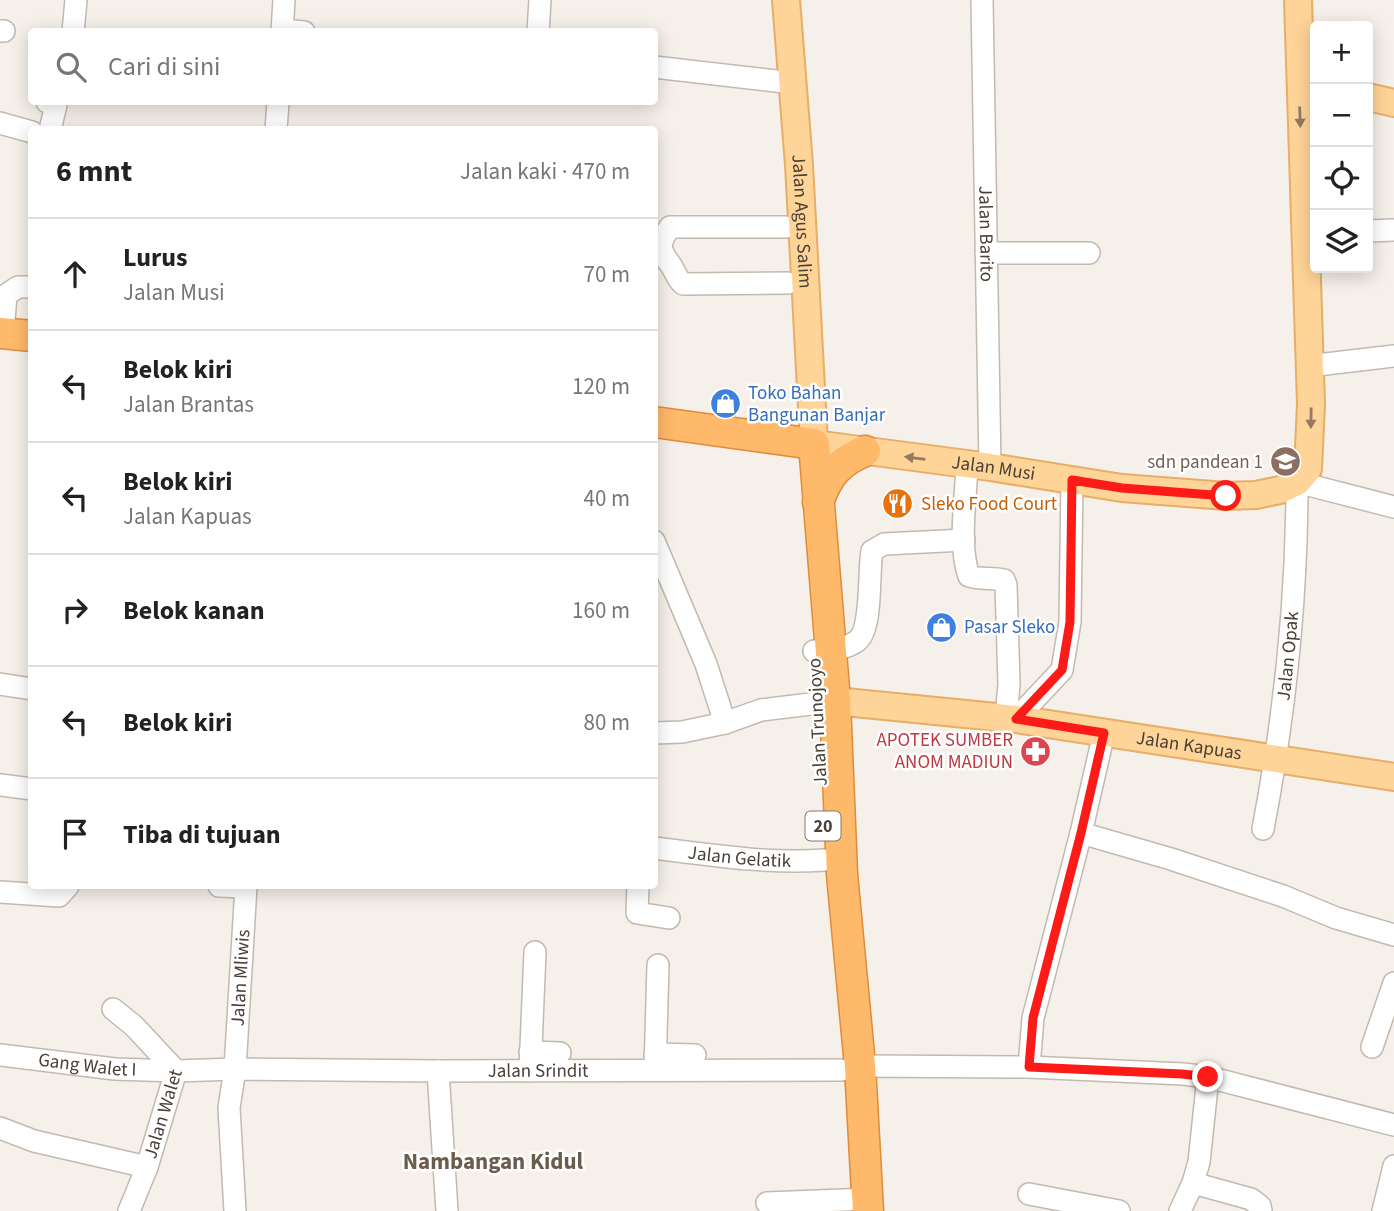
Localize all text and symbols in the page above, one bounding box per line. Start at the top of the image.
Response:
map controls [1310,21,1373,273]
button: + [1310,21,1373,84]
search box [28,28,658,105]
icon: search [52,48,90,86]
text: Cari di sini [108,48,221,85]
button: − [1310,84,1373,147]
one-way arrow [1295,106,1306,128]
button: locate [1310,147,1373,210]
text: 6 mnt [56,150,132,193]
street label: Jalan Agus Salim [785,153,819,289]
text: Jalan kaki · 470 m [460,155,630,188]
street label: Jalan Barito [972,186,1000,282]
button: layers [1310,210,1373,273]
text: Lurus [123,239,188,276]
icon: ahead [56,255,94,293]
text: 70 m [583,258,630,291]
text: Jalan Musi [123,276,225,309]
text: Belok kiri [123,351,232,388]
icon: left [56,367,94,405]
text: 120 m [572,370,630,403]
place label: Toko Bahan Bangunan Banjar [748,380,886,429]
shop icon: Toko Bahan Bangunan Banjar [708,387,742,421]
text: Jalan Brantas [123,388,254,421]
one-way arrow [1305,407,1317,429]
school or university icon: sdn pandean 1 [1269,445,1303,479]
street label: Jalan Musi [950,449,1037,488]
place label: sdn pandean 1 [1147,449,1263,476]
one-way arrow [904,452,926,463]
text: Belok kiri [123,463,232,500]
icon: left [56,479,94,517]
route start [1210,480,1241,511]
text: 40 m [583,482,630,515]
restaurant icon: Sleko Food Court [881,487,915,521]
place label: Sleko Food Court [921,491,1058,518]
text: Jalan Kapuas [123,500,252,533]
icon: right [56,591,94,629]
text: Belok kanan [123,592,265,629]
text: 160 m [572,594,630,627]
shop icon: Pasar Sleko [924,610,958,644]
street label: Jalan Opak [1270,610,1306,702]
place label: Pasar Sleko [964,614,1055,641]
street label: Jalan Trunojoyo [801,657,835,787]
icon: left [56,703,94,741]
text: Belok kiri [123,704,232,741]
text: 80 m [583,706,630,739]
street label: Jalan Kapuas [1134,724,1244,767]
place label: APOTEK SUMBER ANOM MADIUN [877,727,1013,776]
pharmacy icon: APOTEK SUMBER ANOM MADIUN [1019,734,1053,768]
road number: 20 [806,812,840,840]
icon: arrive [56,815,94,853]
text: Tiba di tujuan [123,816,281,853]
street label: Jalan Gelatik [686,839,792,875]
street label: Jalan Mliwis [224,929,257,1027]
street label: Gang Walet I [37,1046,137,1083]
street label: Jalan Srindit [488,1057,589,1084]
route end [1192,1061,1223,1092]
street label: Jalan Walet [137,1065,189,1162]
district label: Nambangan Kidul [403,1145,584,1178]

